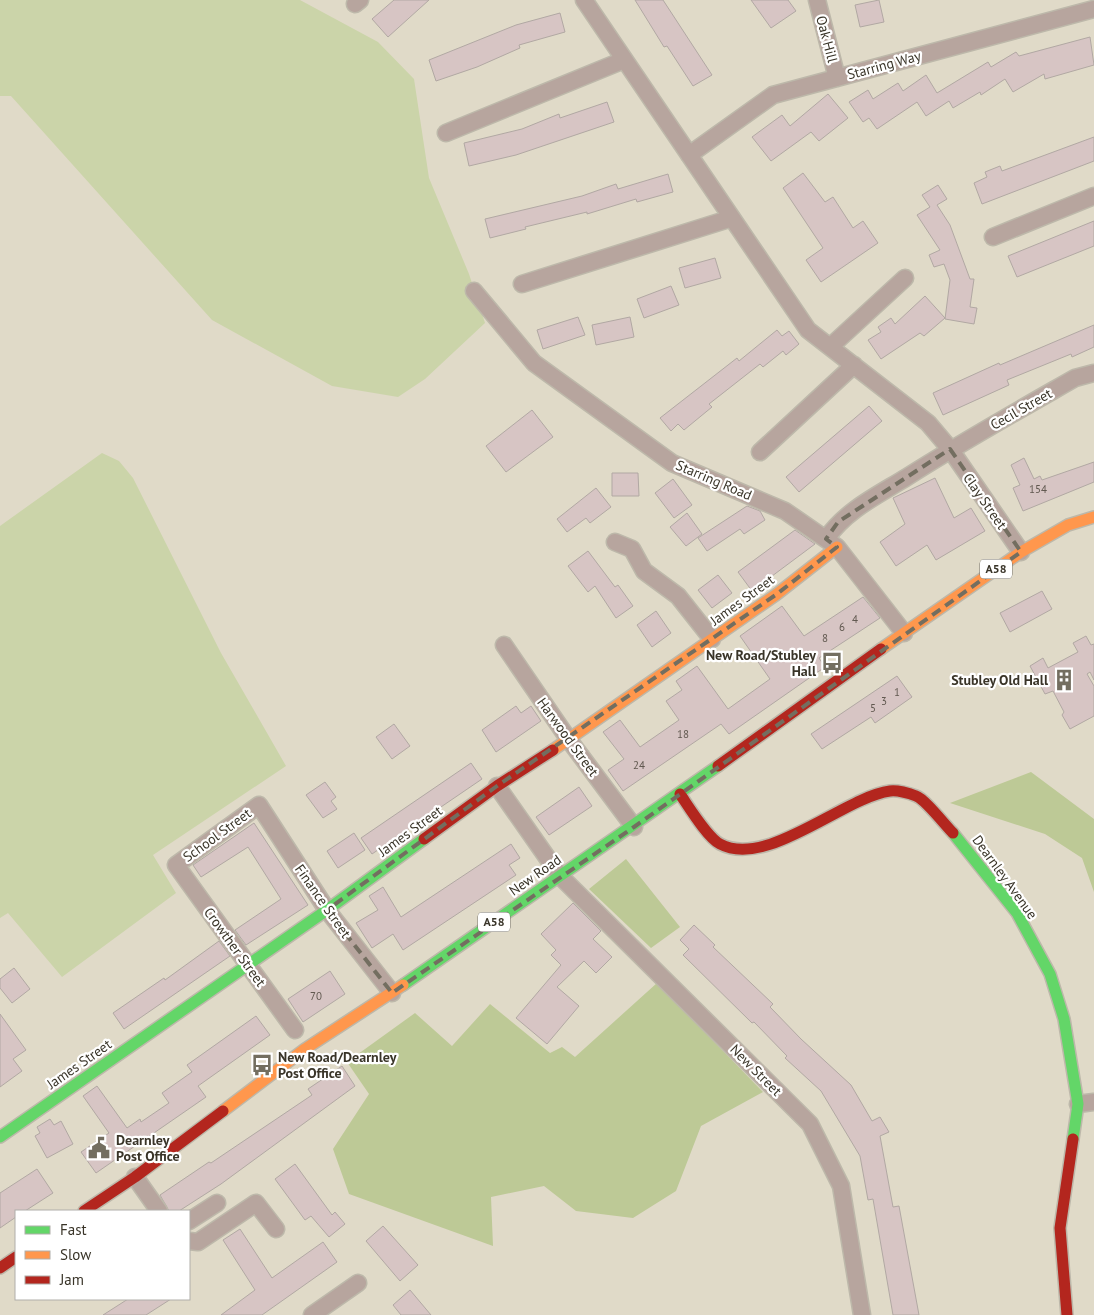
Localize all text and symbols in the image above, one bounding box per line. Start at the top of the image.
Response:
street label: Oak Hill [812,14,842,64]
street label: Starring Way [845,46,923,83]
street label: Cecil Street [987,384,1055,434]
street label: Starring Road [673,456,755,504]
street label: Clay Street [959,469,1011,533]
house number: 154 [1029,482,1047,496]
road number: A58 [980,560,1012,578]
street label: James Street [706,571,778,630]
house number: 4 [852,612,858,626]
house number: 6 [839,620,845,634]
house number: 8 [822,631,828,645]
place label: New Road/Stubley Hall [706,646,817,680]
bus stop icon: New Road/Stubley Hall [819,650,845,676]
building icon: Stubley Old Hall [1051,667,1077,693]
place label: Stubley Old Hall [951,671,1049,689]
house number: 1 [894,685,900,699]
street label: Harwood Street [533,694,603,780]
house number: 3 [881,694,887,708]
house number: 5 [870,701,876,715]
house number: 18 [677,727,689,741]
house number: 24 [633,758,645,772]
street label: James Street [374,802,446,861]
street label: School Street [179,804,255,866]
street label: Dearnley Avenue [968,831,1042,923]
street label: New Road [505,851,565,899]
street label: Finance Street [291,861,355,942]
street label: Crowther Street [200,904,270,990]
road number: A58 [478,912,510,932]
house number: 70 [310,989,322,1003]
street label: James Street [42,1035,115,1093]
street label: New Street [726,1040,786,1100]
place label: New Road/Dearnley Post Office [278,1048,397,1082]
bus stop icon: New Road/Dearnley Post Office [249,1052,275,1078]
place label: Dearnley Post Office [116,1131,180,1165]
public building icon: Dearnley Post Office [86,1135,112,1161]
legend [15,1210,190,1300]
text: Fast [60,1220,87,1239]
text: Slow [60,1245,91,1264]
text: Jam [59,1270,84,1289]

